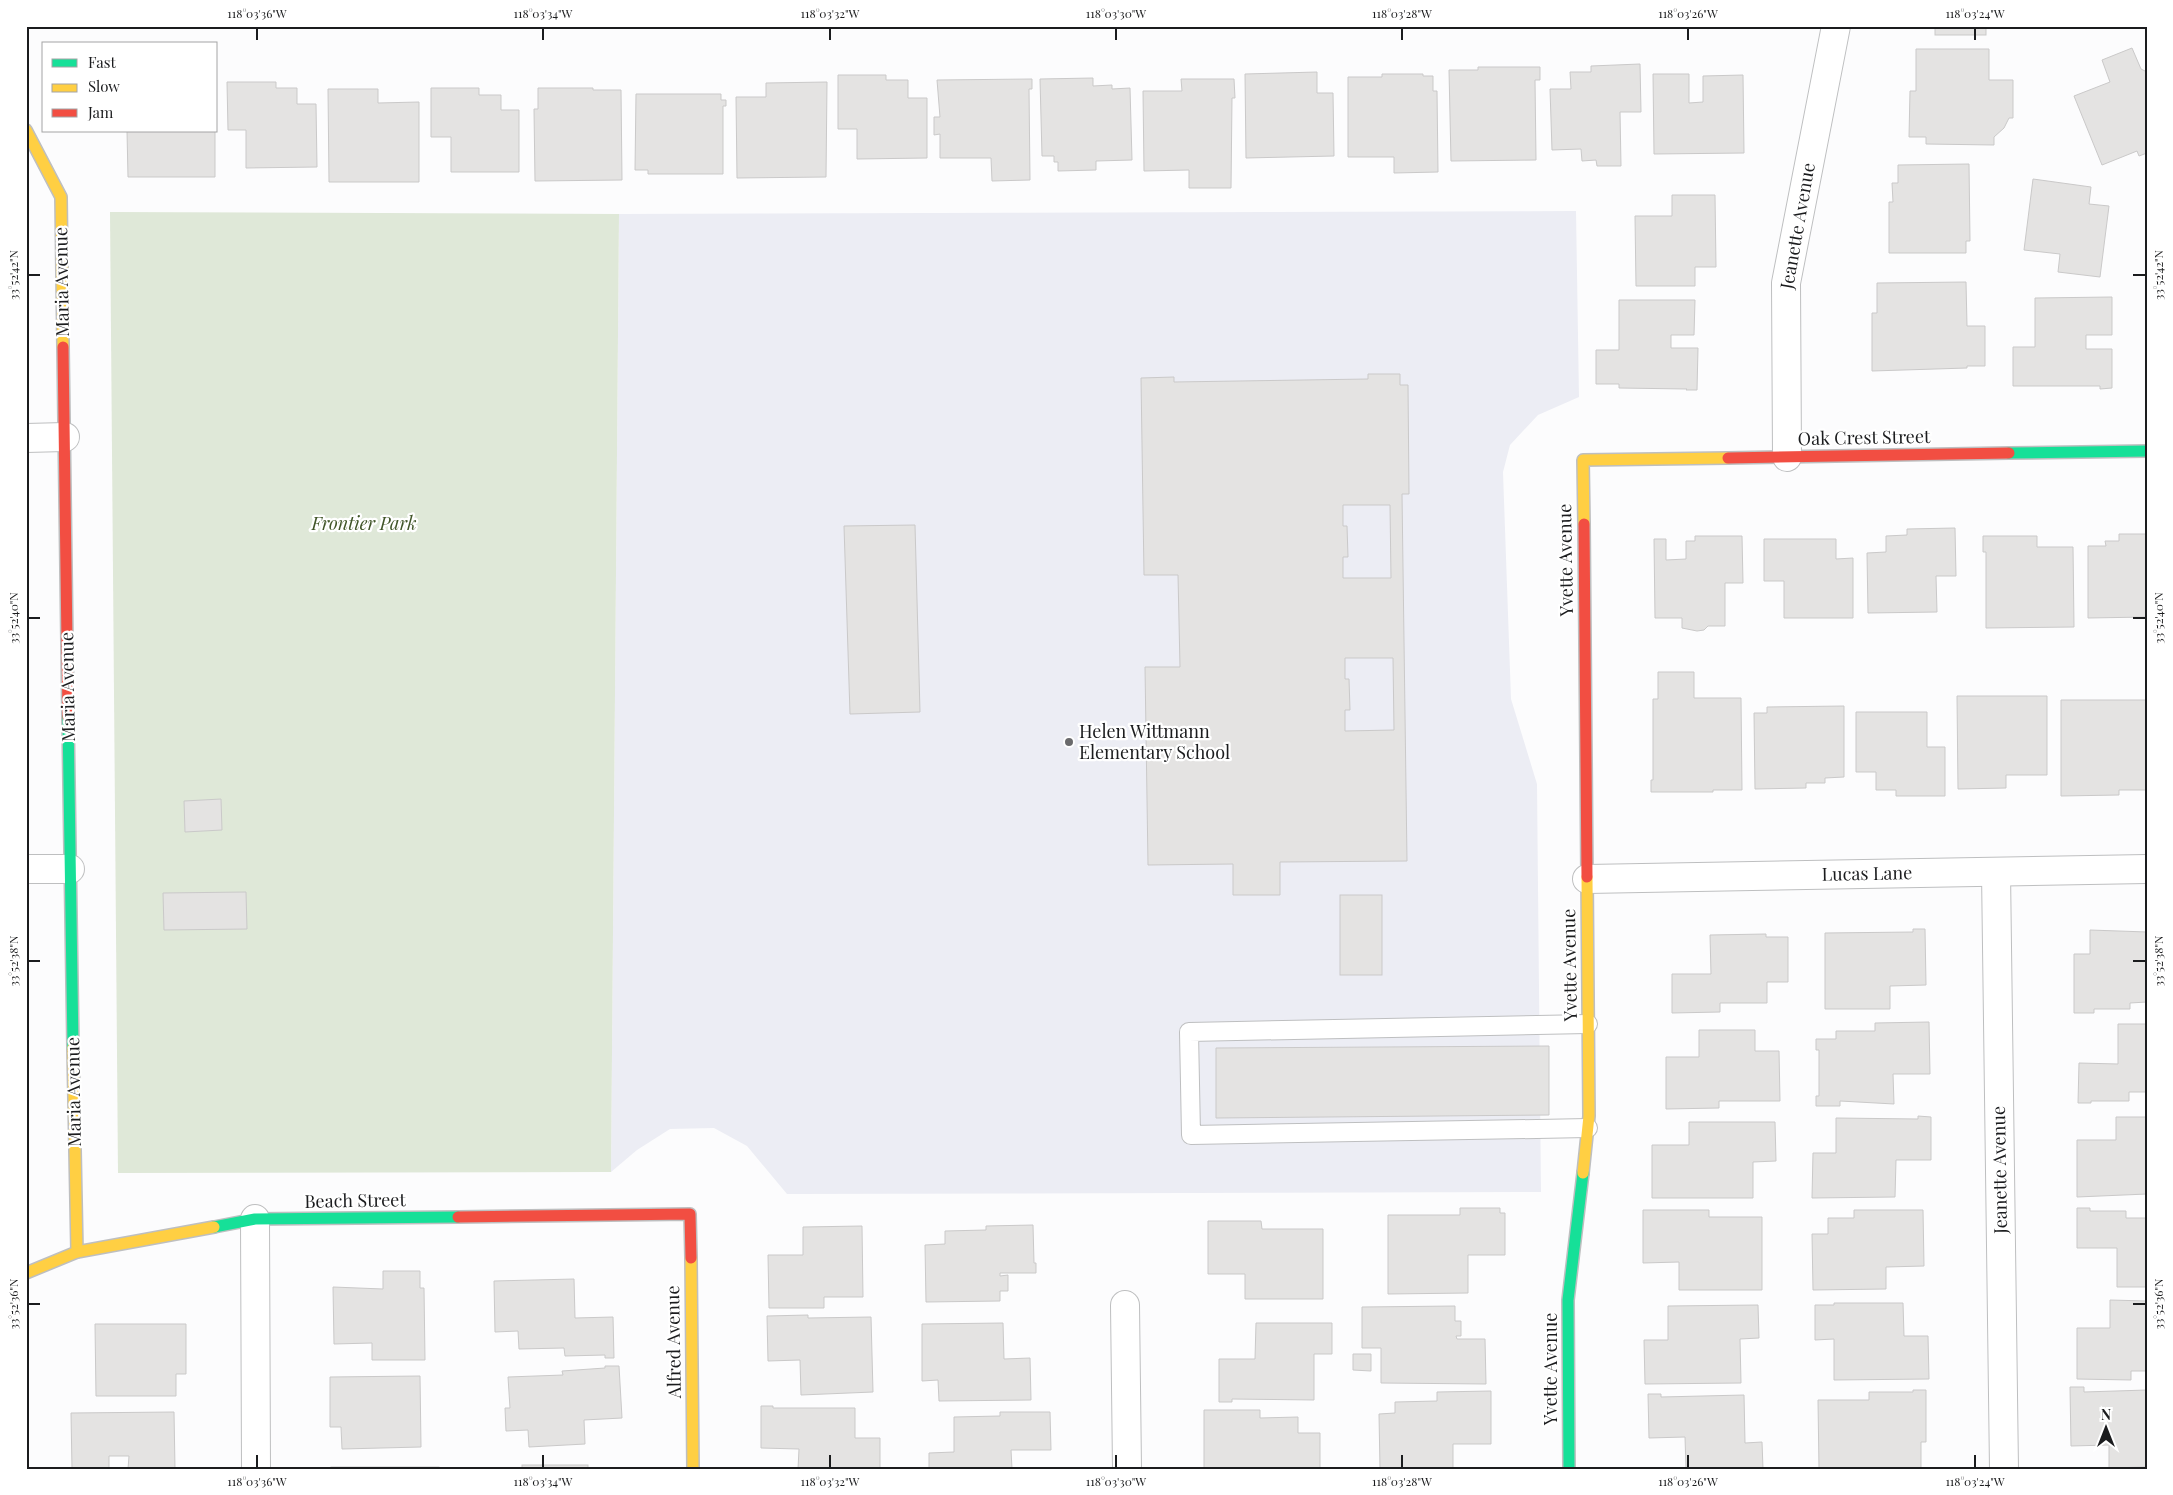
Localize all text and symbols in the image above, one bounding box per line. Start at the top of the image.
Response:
text: 118°03'36"W [227,5,287,21]
text: 118°03'34"W [514,5,573,21]
text: 118°03'32"W [801,5,860,21]
text: 118°03'30"W [1086,5,1146,21]
text: 118°03'28"W [1372,5,1432,21]
text: 118°03'26"W [1658,5,1718,21]
text: 118°03'24"W [1945,5,2005,21]
legend [42,42,218,132]
text: Fast [88,52,117,72]
text: Slow [88,76,120,96]
text: Jam [87,102,114,122]
street label: Jeanette Avenue [1774,161,1820,292]
street label: Maria Avenue [48,227,74,337]
text: 33°52'42"N [5,249,21,300]
text: 33°52'42"N [2150,249,2166,300]
street label: Oak Crest Street [1798,424,1931,450]
street label: Yvette Avenue [1552,504,1578,617]
park label: Frontier Park [311,511,416,535]
text: 33°52'40"N [5,592,21,644]
text: 33°52'40"N [2150,592,2166,644]
street label: Maria Avenue [54,632,80,742]
place label: Helen Wittmann Elementary School [1079,719,1230,764]
marker: Helen Wittmann Elementary School [1063,736,1075,748]
street label: Lucas Lane [1821,860,1913,886]
street label: Yvette Avenue [1556,909,1582,1022]
text: 33°52'38"N [5,935,21,987]
text: 33°52'38"N [2150,935,2166,987]
street label: Maria Avenue [60,1037,86,1147]
street label: Jeanette Avenue [1986,1106,2012,1235]
street label: Beach Street [304,1187,407,1213]
text: 33°52'36"N [5,1278,21,1329]
text: 33°52'36"N [2150,1278,2166,1329]
street label: Alfred Avenue [660,1285,686,1400]
street label: Yvette Avenue [1538,1313,1562,1426]
north arrow [2080,1402,2130,1452]
text: N [2101,1405,2111,1424]
text: 118°03'36"W [227,1473,287,1489]
text: 118°03'34"W [514,1473,573,1489]
text: 118°03'32"W [801,1473,860,1489]
text: 118°03'30"W [1086,1473,1146,1489]
text: 118°03'28"W [1372,1473,1432,1489]
text: 118°03'26"W [1658,1473,1718,1489]
text: 118°03'24"W [1945,1473,2005,1489]

